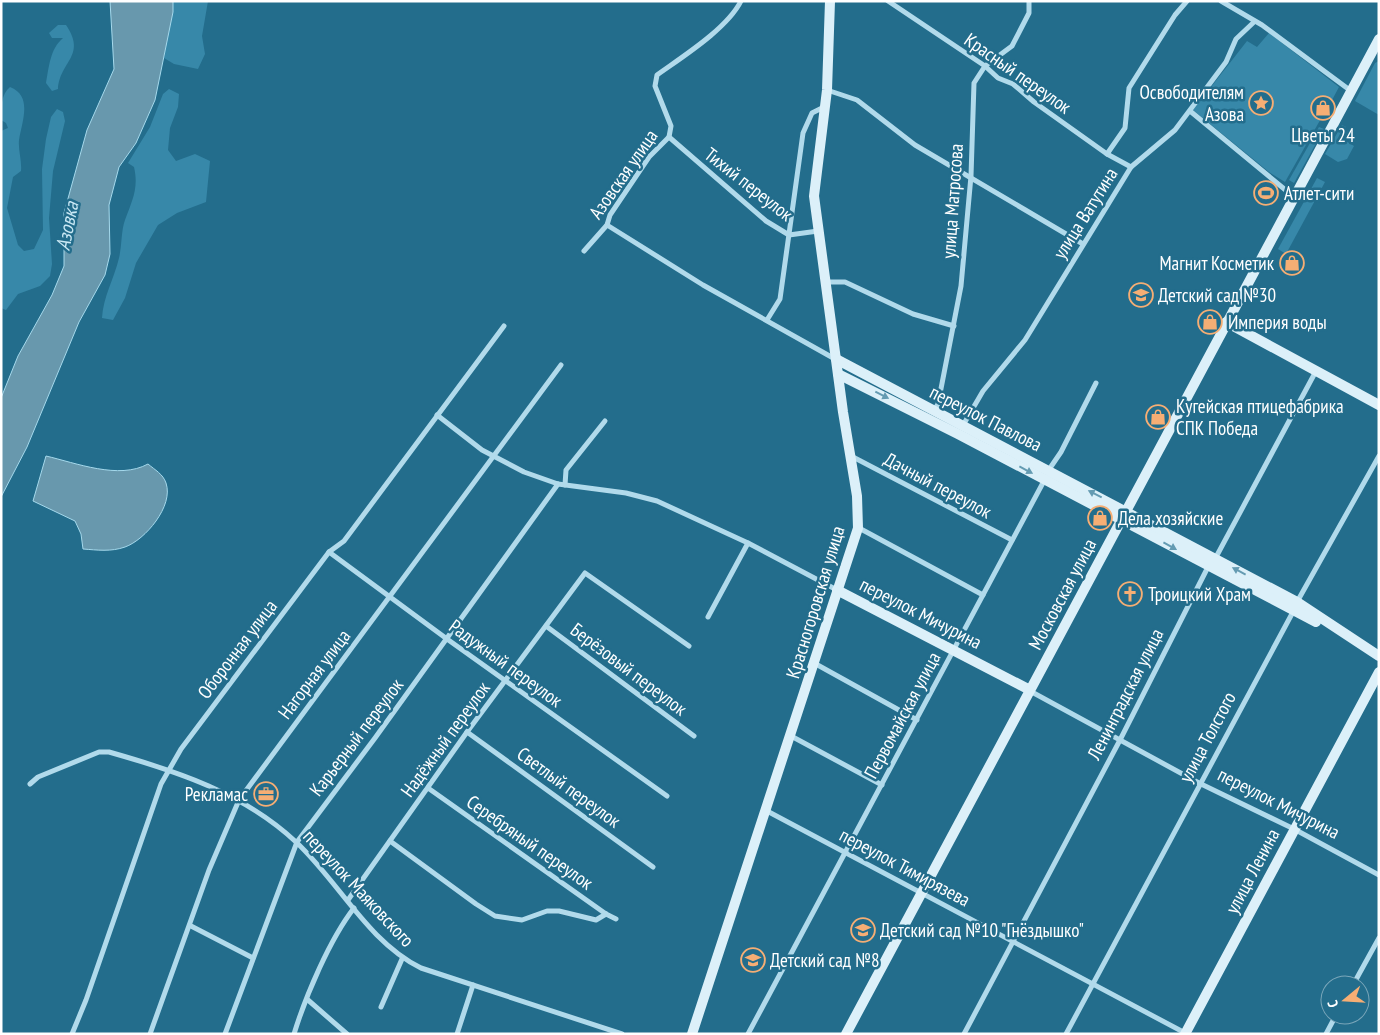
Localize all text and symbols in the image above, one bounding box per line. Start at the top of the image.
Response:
street label: Красный переулок [960,27,1077,119]
place label: Освободителям Азова [1139,80,1244,126]
place icon: Освободителям Азова [1248,90,1274,116]
shop icon: Цветы 24 [1310,95,1336,121]
place label: Цветы 24 [1291,123,1355,147]
street label: Азовская улица [583,125,663,223]
street label: Тихий переулок [700,142,799,226]
street label: улица Матросова [936,143,968,259]
street label: улица Ватутина [1047,163,1123,263]
sports icon: Атлет-сити [1253,180,1279,206]
place label: Атлет-сити [1284,181,1354,205]
water label: Азовка [50,199,85,252]
shop icon: Магнит Косметик [1279,250,1305,276]
place label: Магнит Косметик [1159,251,1275,275]
school or university icon: Детский сад №30 [1128,282,1154,308]
place label: Детский сад №30 [1158,283,1276,307]
shop icon: Империя воды [1197,309,1223,335]
place label: Империя воды [1228,310,1327,334]
street label: переулок Павлова [926,379,1046,457]
one-way arrow [875,391,889,399]
place label: Кугейская птицефабрика СПК Победа [1176,394,1344,440]
shop icon: Кугейская птицефабрика СПК Победа [1145,404,1171,430]
street label: Дачный переулок [880,447,996,524]
one-way arrow [1019,466,1034,474]
one-way arrow [1088,490,1103,498]
shop icon: Дела хозяйские [1087,505,1113,531]
place label: Дела хозяйские [1118,506,1223,530]
street label: Красногоровская улица [780,523,850,681]
street label: Московская улица [1023,534,1101,654]
one-way arrow [1162,542,1177,550]
one-way arrow [1231,567,1246,575]
street label: переулок Мичурина [856,572,986,654]
church icon: Троицкий Храм [1117,581,1143,607]
place label: Троицкий Храм [1148,582,1251,606]
street label: Оборонная улица [192,595,282,703]
street label: Радужный переулок [445,614,568,713]
street label: Берёзовый переулок [566,617,692,721]
street label: Ленинградская улица [1081,624,1168,765]
street label: Нагорная улица [273,625,355,723]
street label: Первомайская улица [859,648,945,782]
street label: Карьерный переулок [304,673,408,801]
street label: Надёжный переулок [395,676,495,801]
street label: улица Толстого [1173,688,1241,786]
street label: Светлый переулок [512,741,626,833]
street label: переулок Мичурина [1214,762,1344,844]
office icon: Рекламас [253,781,279,807]
place label: Рекламас [185,782,248,806]
street label: Серебряный переулок [462,789,598,895]
street label: переулок Тимирязева [836,823,974,911]
street label: переулок Маяковского [298,824,420,952]
street label: улица Ленина [1220,824,1284,918]
school or university icon: Детский сад №10 "Гнёздышко" [850,917,876,943]
place label: Детский сад №10 "Гнёздышко" [880,918,1084,942]
school or university icon: Детский сад №8 [740,947,766,973]
place label: Детский сад №8 [770,948,879,972]
north arrow [1320,975,1370,1025]
text: С [1323,998,1342,1010]

